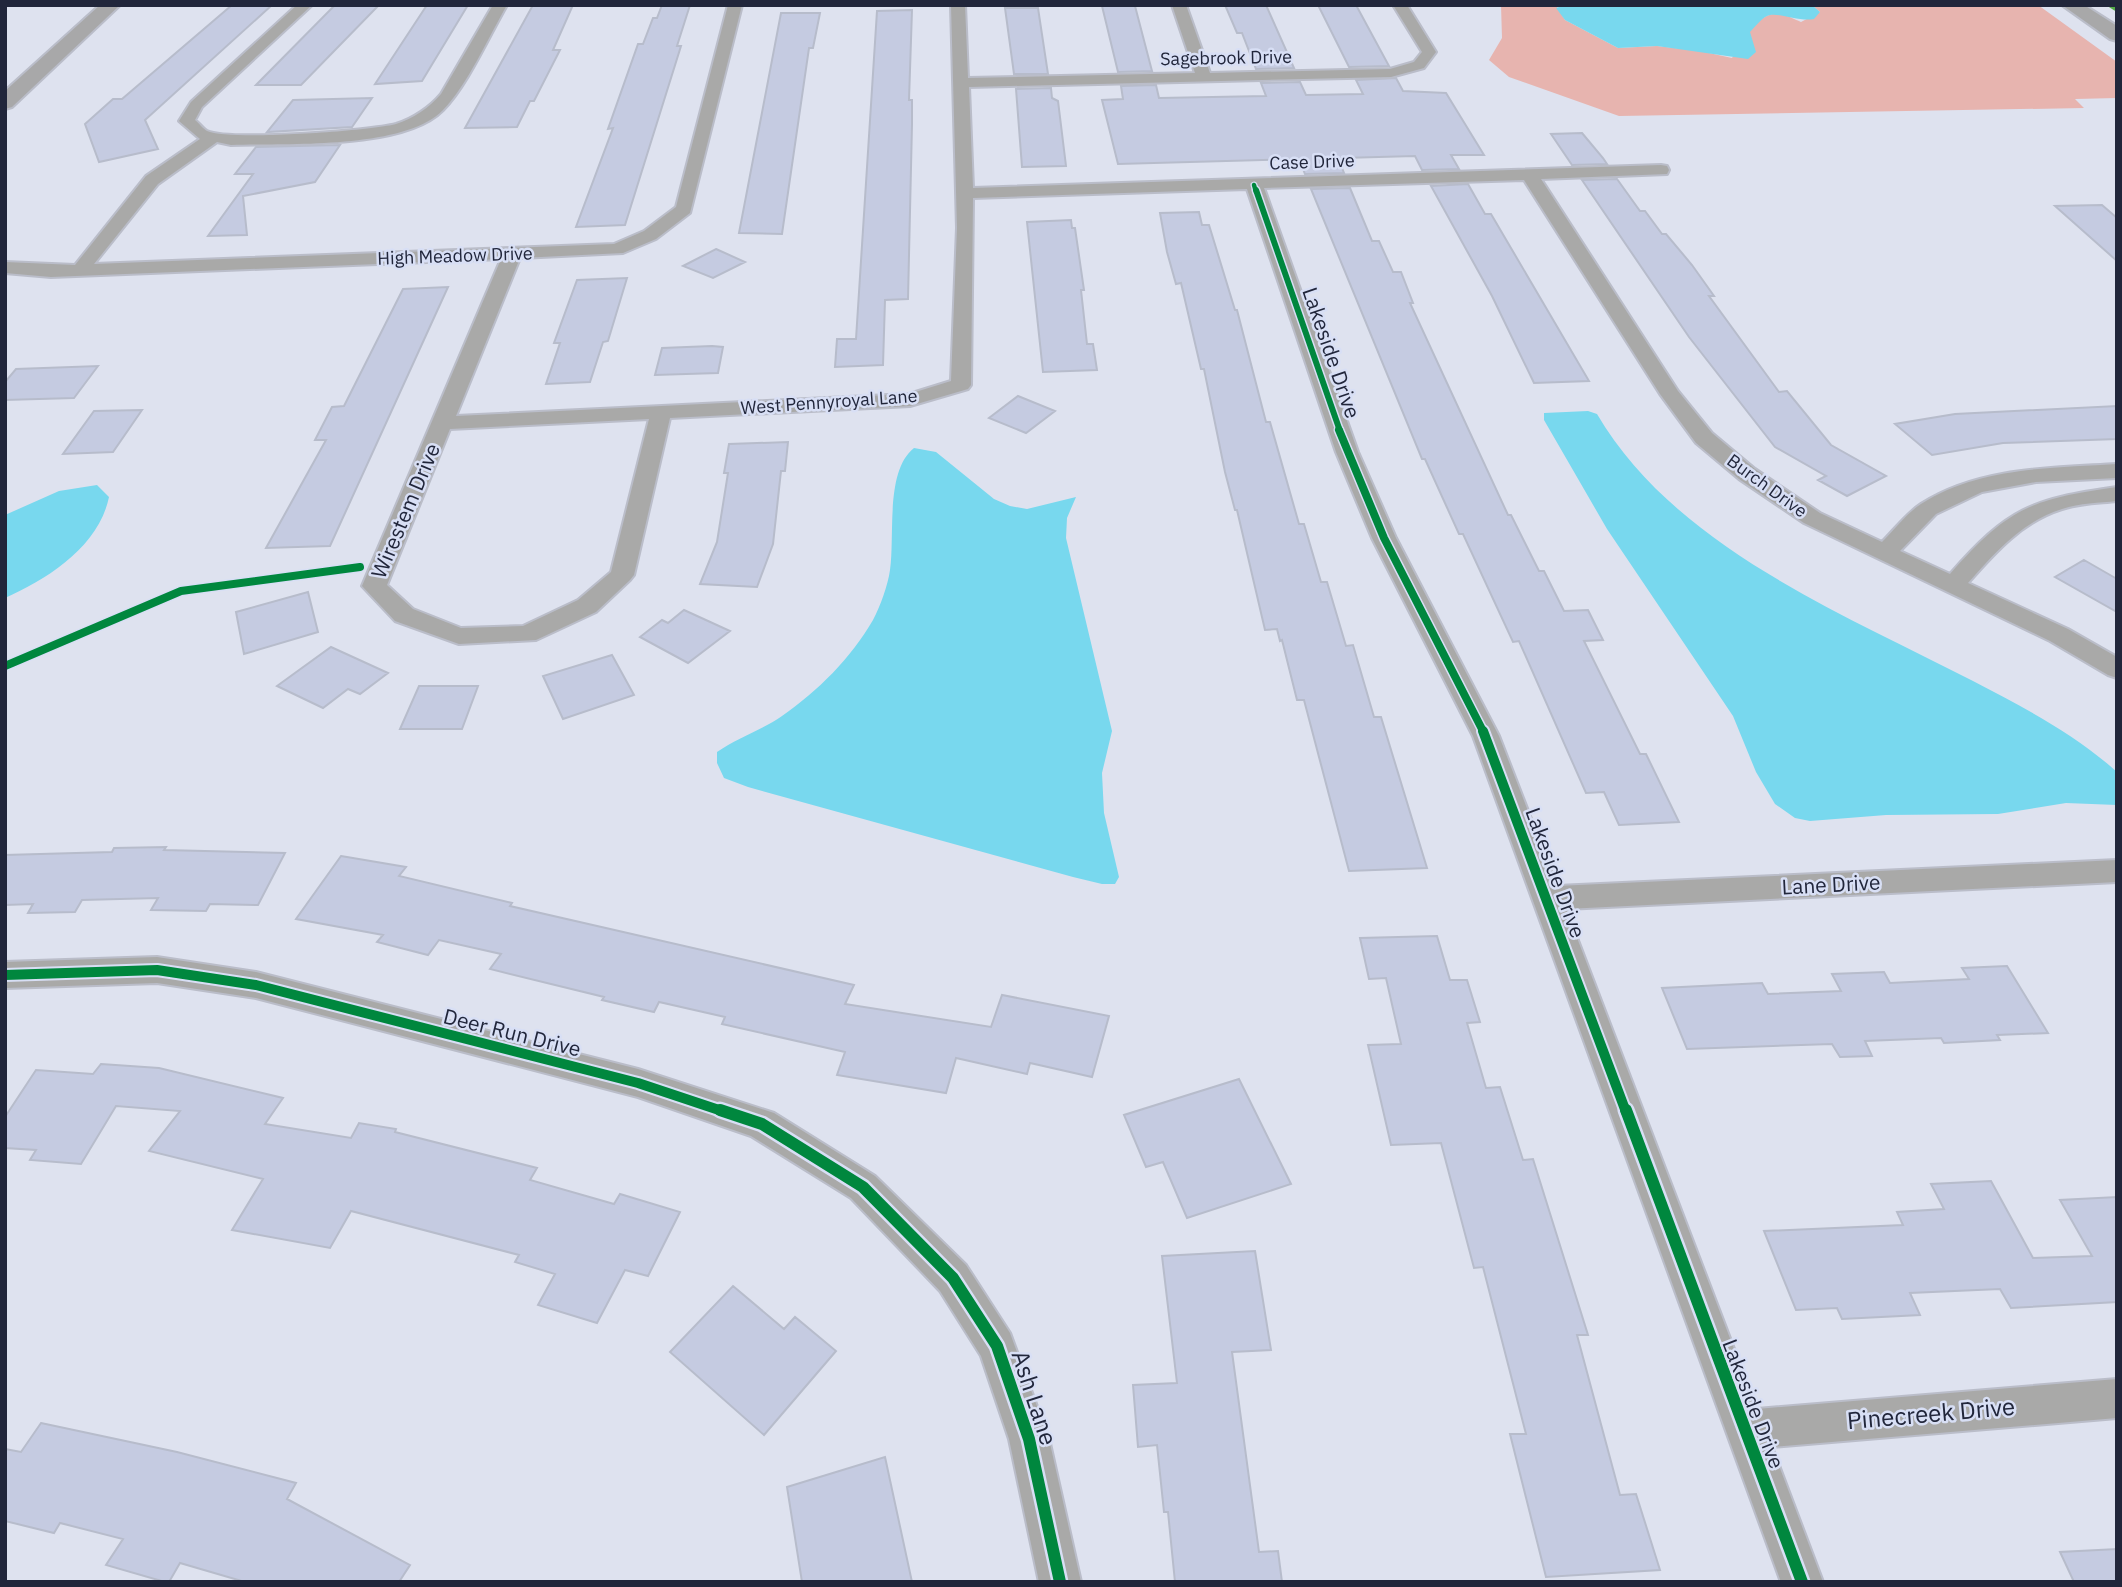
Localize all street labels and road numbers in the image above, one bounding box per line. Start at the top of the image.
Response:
street label: Sagebrook Drive [1160,45,1292,70]
street label: Case Drive [1269,149,1355,174]
street label: High Meadow Drive [377,241,533,270]
street label: Lakeside Drive [1296,283,1367,422]
street label: West Pennyroyal Lane [740,384,918,419]
street label: Wirestem Drive [364,439,446,582]
street label: Burch Drive [1723,449,1812,523]
street label: Lakeside Drive [1519,804,1592,942]
street label: Lane Drive [1781,867,1881,901]
street label: Deer Run Drive [441,1001,584,1063]
street label: Lakeside Drive [1716,1335,1792,1473]
street label: Ash Lane [1005,1346,1065,1449]
street label: Pinecreek Drive [1846,1390,2016,1436]

